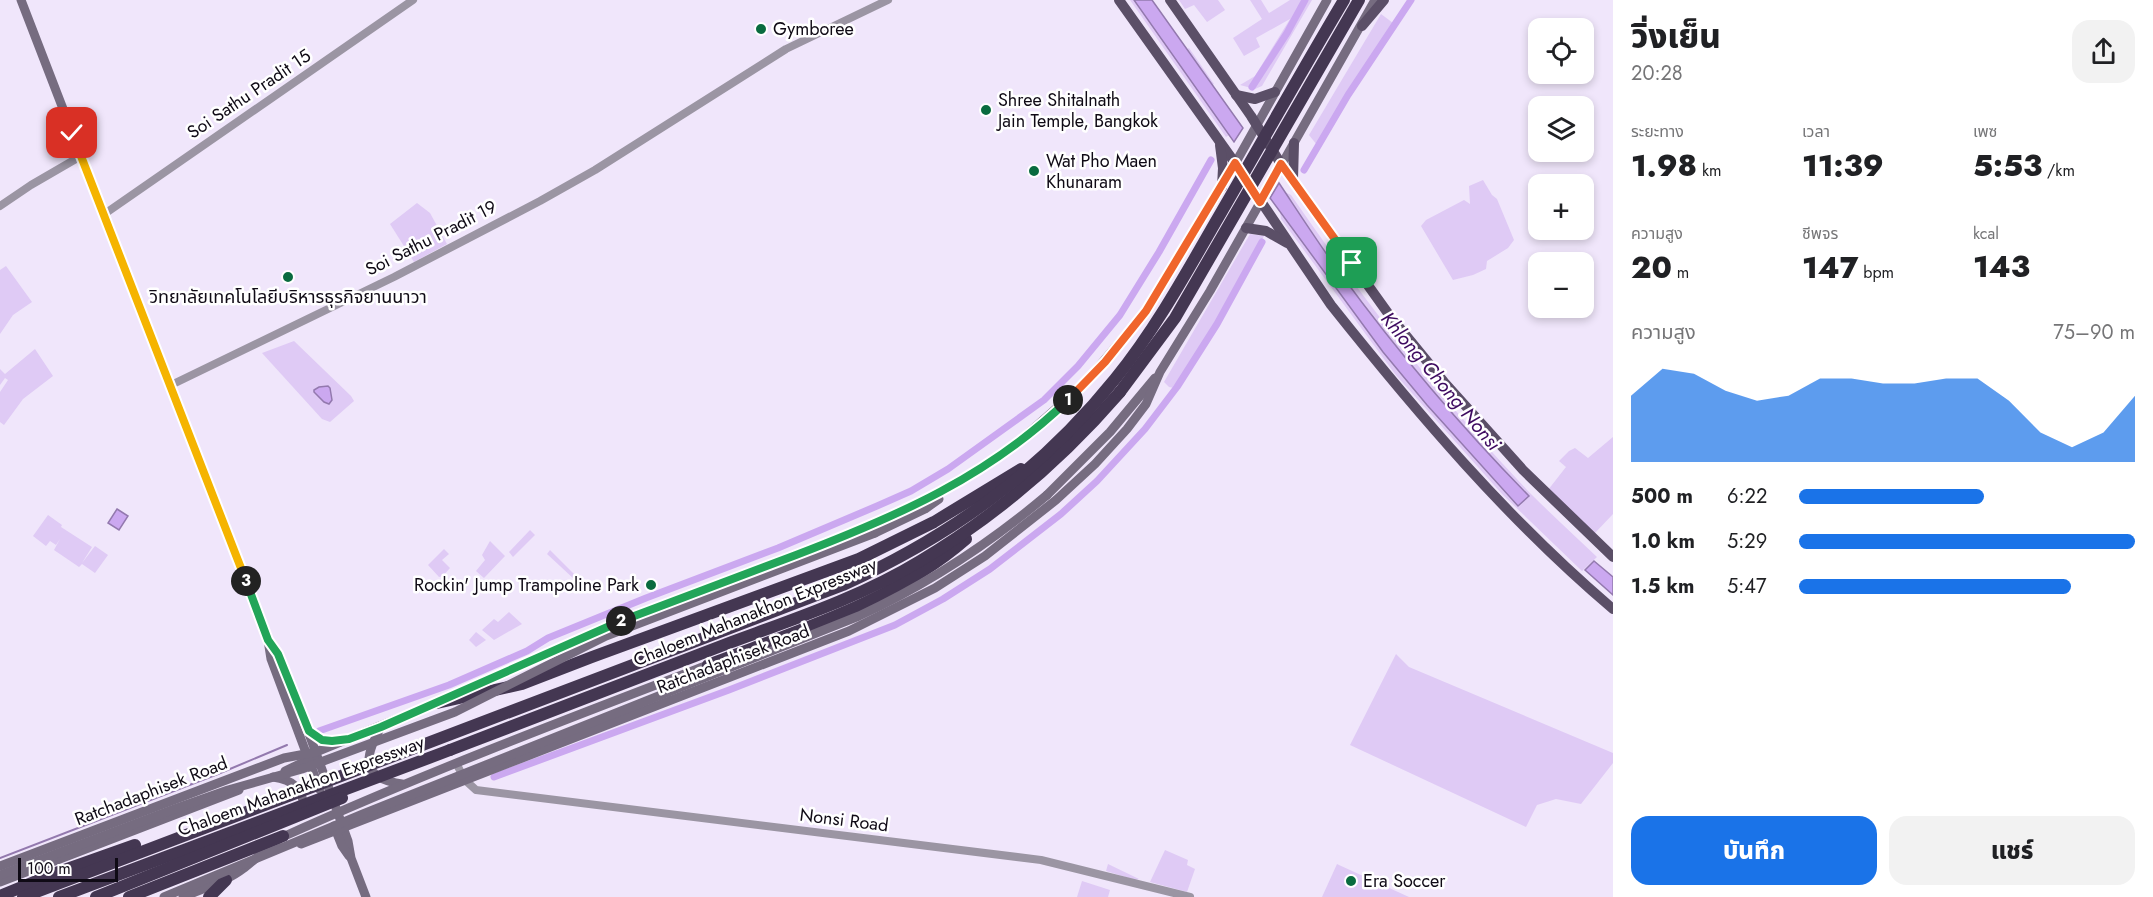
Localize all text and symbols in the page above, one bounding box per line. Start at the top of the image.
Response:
text: วิ่งเย็น [1631,13,1721,60]
place label: Gymboree [773,16,854,42]
map controls [1528,18,1594,318]
button: locate [1528,18,1594,84]
button: share [2072,20,2135,83]
marker: Gymboree [754,22,768,36]
street label: Soi Sathu Pradit 15 [182,43,316,145]
text: 20:28 [1631,59,1683,88]
place label: Shree Shitalnath Jain Temple, Bangkok [996,87,1158,134]
button: layers [1528,96,1594,162]
marker: Shree Shitalnath Jain Temple, Bangkok [979,103,993,117]
pin [46,107,97,158]
icon: check [55,116,88,149]
text: ระยะทาง [1631,120,1684,143]
text: เวลา [1802,120,1830,143]
text: เพซ [1973,120,1997,143]
text: 1.98 [1631,144,1697,187]
text: 11:39 [1802,144,1884,187]
text: 5:53 [1973,144,2042,187]
place label: Wat Pho Maen Khunaram [1046,148,1157,195]
text: km [1697,159,1721,182]
text: /km [2042,159,2075,182]
marker: Wat Pho Maen Khunaram [1027,164,1041,178]
button: + [1528,174,1594,240]
street label: Soi Sathu Pradit 19 [361,194,501,282]
text: ความสูง [1631,222,1683,245]
text: ชีพจร [1802,222,1838,245]
text: kcal [1973,222,1999,245]
pin [1326,237,1377,288]
text: 143 [1973,245,2030,288]
icon: arrive [1335,246,1368,279]
text: 20 [1631,246,1672,289]
text: 147 [1802,246,1859,289]
button: − [1528,252,1594,318]
text: m [1672,261,1689,284]
text: bpm [1859,261,1894,284]
marker: วิทยาลัยเทคโนโลยีบริหารธุรกิจยานนาวา [281,270,295,284]
place label: วิทยาลัยเทคโนโลยีบริหารธุรกิจยานนาวา [148,284,427,310]
water label: Khlong Chong Nonsi [1374,306,1508,458]
text: ความสูง [1631,318,1696,347]
text: 75–90 m [2053,318,2135,347]
pin: 1 [1053,385,1083,415]
text: 1 [1064,388,1072,411]
text: 500 m [1631,482,1693,511]
text: 6:22 [1727,482,1767,511]
text: 1.0 km [1631,527,1695,556]
text: 5:29 [1727,527,1767,556]
street label: Chaloem Mahanakhon Expressway [629,551,881,673]
pin: 3 [231,566,261,596]
text: 3 [241,569,251,592]
place label: Rockin' Jump Trampoline Park [414,572,639,598]
text: 1.5 km [1631,572,1694,601]
text: 5:47 [1727,572,1766,601]
marker: Rockin' Jump Trampoline Park [644,578,658,592]
pin: 2 [606,606,636,636]
text: 2 [616,609,626,632]
street label: Ratchadaphisek Road [653,618,813,700]
street label: Chaloem Mahanakhon Expressway [174,729,428,843]
street label: Ratchadaphisek Road [71,750,231,832]
street label: Nonsi Road [798,802,890,838]
button: บันทึก [1631,816,1877,885]
button: แชร์ [1889,816,2135,885]
scale bar [18,855,118,882]
text: 100 m [27,857,71,880]
place label: Era Soccer [1363,868,1446,894]
marker: Era Soccer [1344,874,1358,888]

